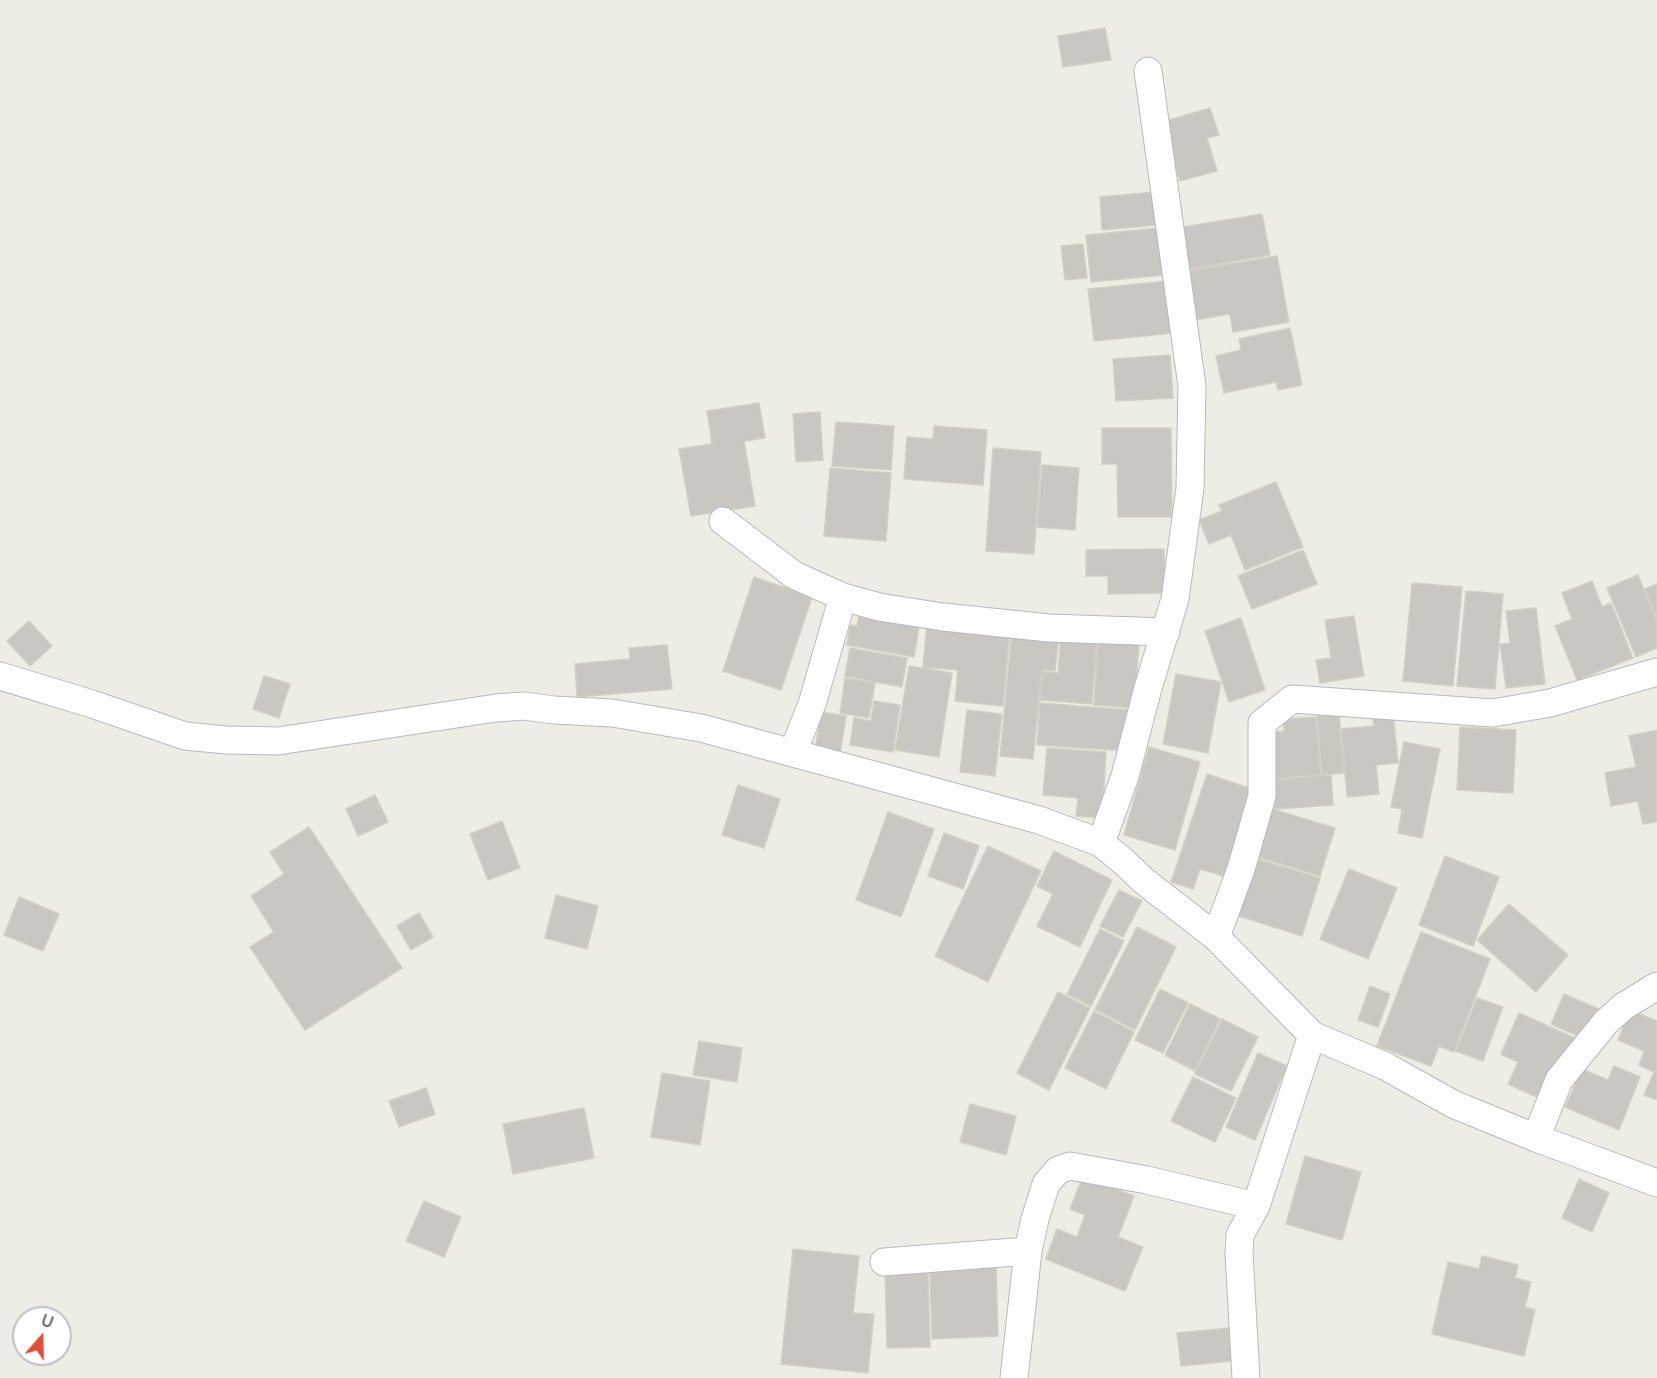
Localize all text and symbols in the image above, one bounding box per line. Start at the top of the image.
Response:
north arrow [12,1306,72,1366]
text: U [38,1309,57,1333]

